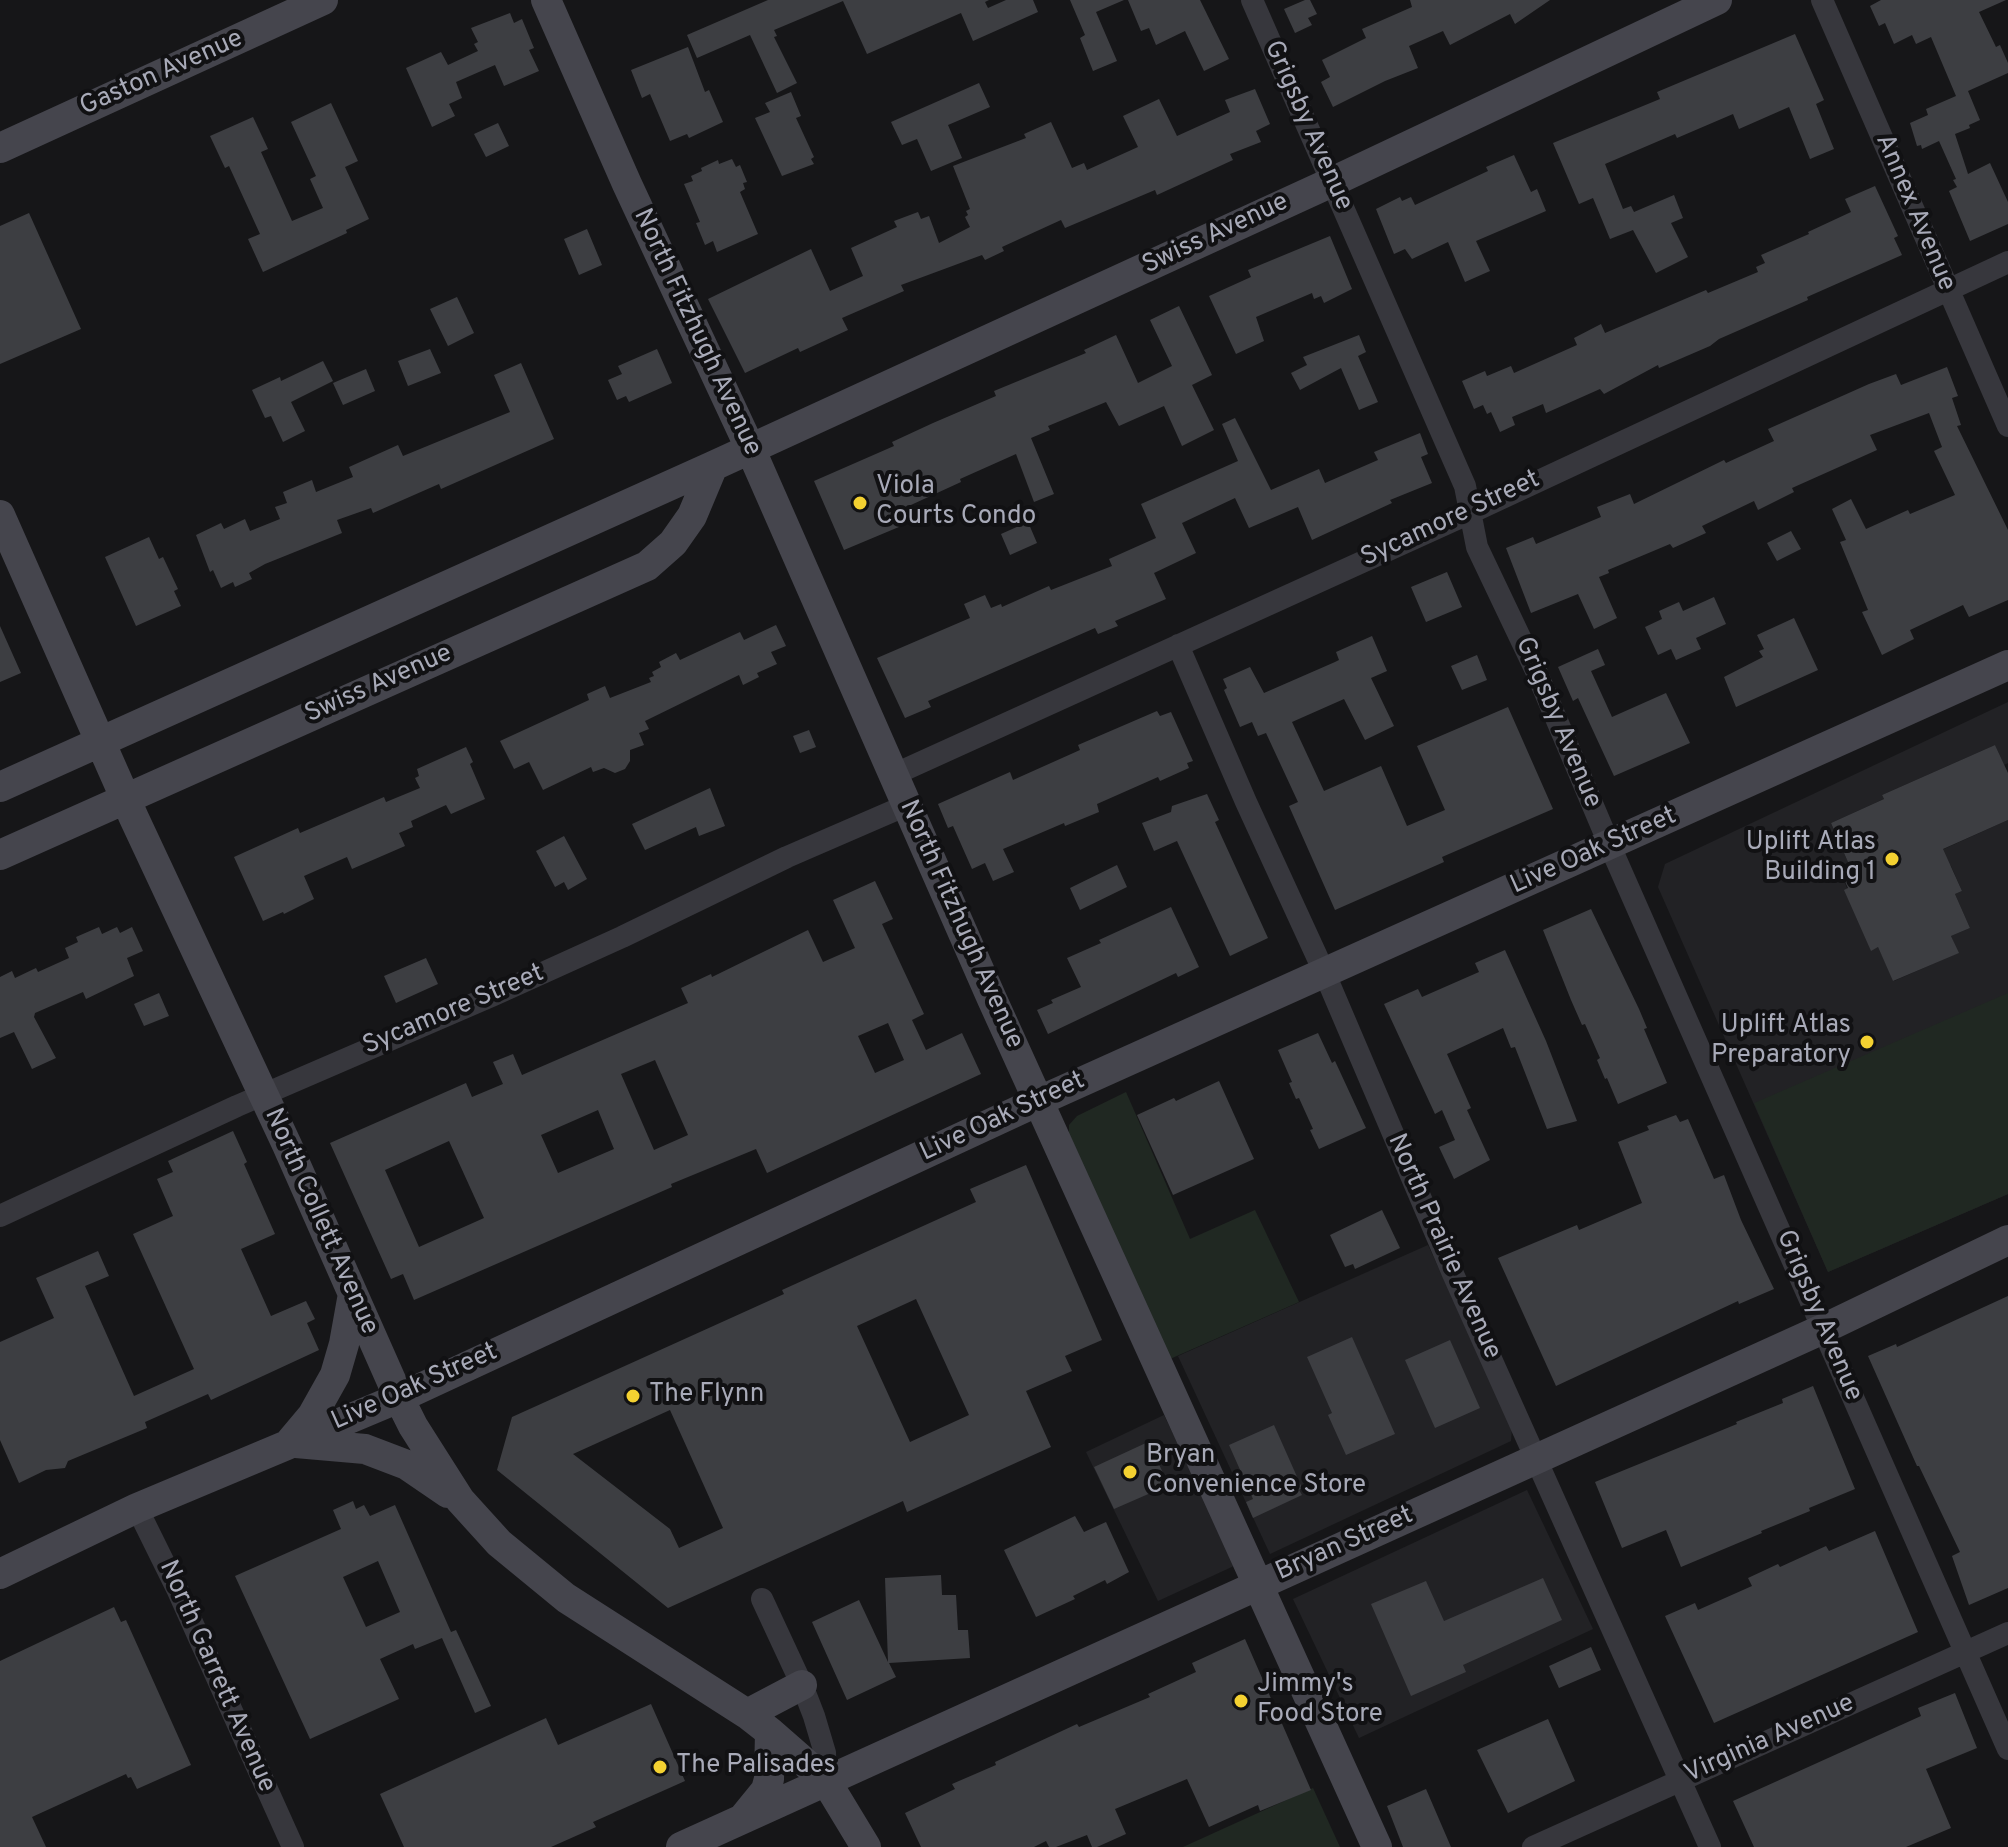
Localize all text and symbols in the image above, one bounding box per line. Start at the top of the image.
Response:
street label: Gaston Avenue [76,24,248,124]
street label: Grigsby Avenue [1256,36,1358,216]
street label: Annex Avenue [1867,130,1961,296]
street label: Swiss Avenue [1138,188,1294,282]
street label: North Fitzhugh Avenue [625,205,767,461]
street label: Sycamore Street [1357,465,1545,575]
place label: Viola Courts Condo [876,472,1036,534]
marker: Viola Courts Condo [851,494,869,512]
street label: Grigsby Avenue [1507,633,1607,813]
street label: Swiss Avenue [301,639,457,731]
street label: North Fitzhugh Avenue [891,796,1029,1054]
street label: Live Oak Street [1506,802,1682,902]
place label: Uplift Atlas Building 1 [1746,828,1876,890]
marker: Uplift Atlas Building 1 [1883,850,1901,868]
street label: Sycamore Street [359,959,549,1063]
place label: Uplift Atlas Preparatory [1711,1011,1851,1072]
marker: Uplift Atlas Preparatory [1858,1033,1876,1051]
street label: Live Oak Street [916,1066,1090,1170]
street label: North Collett Avenue [256,1104,384,1340]
street label: North Prairie Avenue [1379,1130,1507,1364]
street label: Grigsby Avenue [1768,1226,1868,1406]
street label: Live Oak Street [327,1338,503,1438]
place label: The Flynn [649,1380,764,1412]
marker: The Flynn [624,1387,642,1405]
place label: Bryan Convenience Store [1146,1441,1366,1502]
marker: Bryan Convenience Store [1121,1463,1139,1481]
street label: Bryan Street [1272,1501,1418,1589]
street label: North Garrett Avenue [151,1556,281,1798]
place label: Jimmy's Food Store [1257,1670,1383,1732]
street label: Virginia Avenue [1680,1689,1860,1791]
marker: Jimmy's Food Store [1232,1692,1250,1710]
place label: The Palisades [676,1751,836,1783]
marker: The Palisades [651,1758,669,1776]

